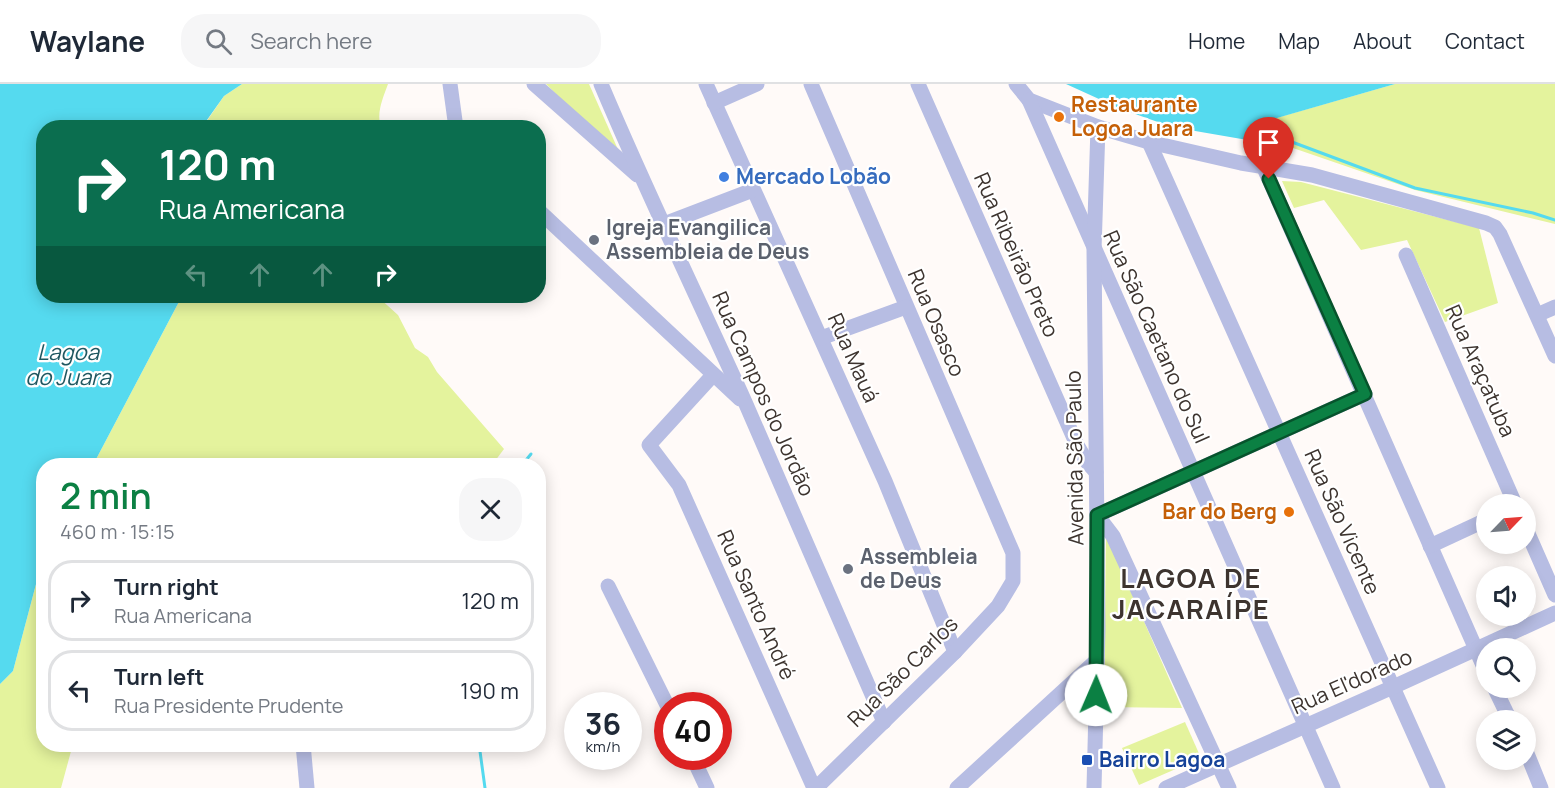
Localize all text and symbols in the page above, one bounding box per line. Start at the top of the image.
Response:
search box [181,14,601,68]
text: Waylane [30,22,145,60]
icon: search [202,25,235,58]
text: Search here [250,26,372,56]
text: Home [1188,27,1245,55]
text: Map [1278,27,1320,55]
text: About [1353,27,1412,55]
text: Contact [1445,27,1525,55]
place label: Restaurante Logoa Juara [1071,90,1198,142]
marker: Restaurante Logoa Juara [1052,110,1066,124]
pin [1243,117,1294,179]
icon: arrive [1252,126,1285,159]
text: 120 m [159,135,276,193]
icon: right [60,144,138,222]
place label: Mercado Lobão [736,162,891,190]
street label: Rua Ribeirão Preto [968,168,1066,341]
marker: Mercado Lobão [717,170,731,184]
text: Rua Americana [159,190,345,227]
place label: Igreja Evangilica Assembleia de Deus [606,213,809,265]
street label: Rua São Caetano do Sul [1097,226,1217,447]
marker: Igreja Evangilica Assembleia de Deus [587,233,601,247]
icon: left [180,258,213,291]
icon: ahead [243,258,276,291]
icon: ahead [306,258,339,291]
icon: right [369,258,402,291]
street label: Rua Osasco [902,265,972,381]
street label: Rua Campos do Jordão [706,287,822,500]
street label: Rua Araçatuba [1439,300,1523,441]
street label: Rua Mauá [822,308,886,407]
water label: Lagoa do Juara [25,337,113,392]
street label: Avenida São Paulo [1058,370,1090,546]
street label: Rua São Vicente [1298,445,1387,599]
text: 2 min [60,471,152,520]
button: close [459,478,522,541]
north arrow [1476,494,1536,554]
map controls [1476,494,1536,770]
place label: Bar do Berg [1162,497,1277,525]
marker: Bar do Berg [1282,505,1296,519]
text: 460 m · 15:15 [60,518,175,545]
street label: Rua Santo André [711,525,803,684]
place label: Assembleia de Deus [860,542,977,594]
district label: LAGOA DE JACARAÍPE [1112,559,1270,627]
marker: Assembleia de Deus [841,562,855,576]
button: sound [1476,566,1536,626]
text: Turn right [114,572,219,602]
icon: right [63,584,96,617]
text: 120 m [461,586,519,616]
text: Rua Americana [114,602,252,629]
street label: Rua São Carlos [841,610,964,733]
button: search [1476,638,1536,698]
street label: Rua El'dorado [1287,642,1416,720]
text: Turn left [114,662,204,692]
position arrow [1064,663,1128,727]
icon: left [63,674,96,707]
text: 190 m [460,676,519,706]
text: Rua Presidente Prudente [114,692,344,719]
speed limit sign: 40 [654,692,732,770]
text: 36 [585,703,621,744]
button: layers [1476,710,1536,770]
text: km/h [586,736,620,757]
place label: Bairro Lagoa [1099,745,1225,773]
marker: Bairro Lagoa [1080,753,1094,767]

